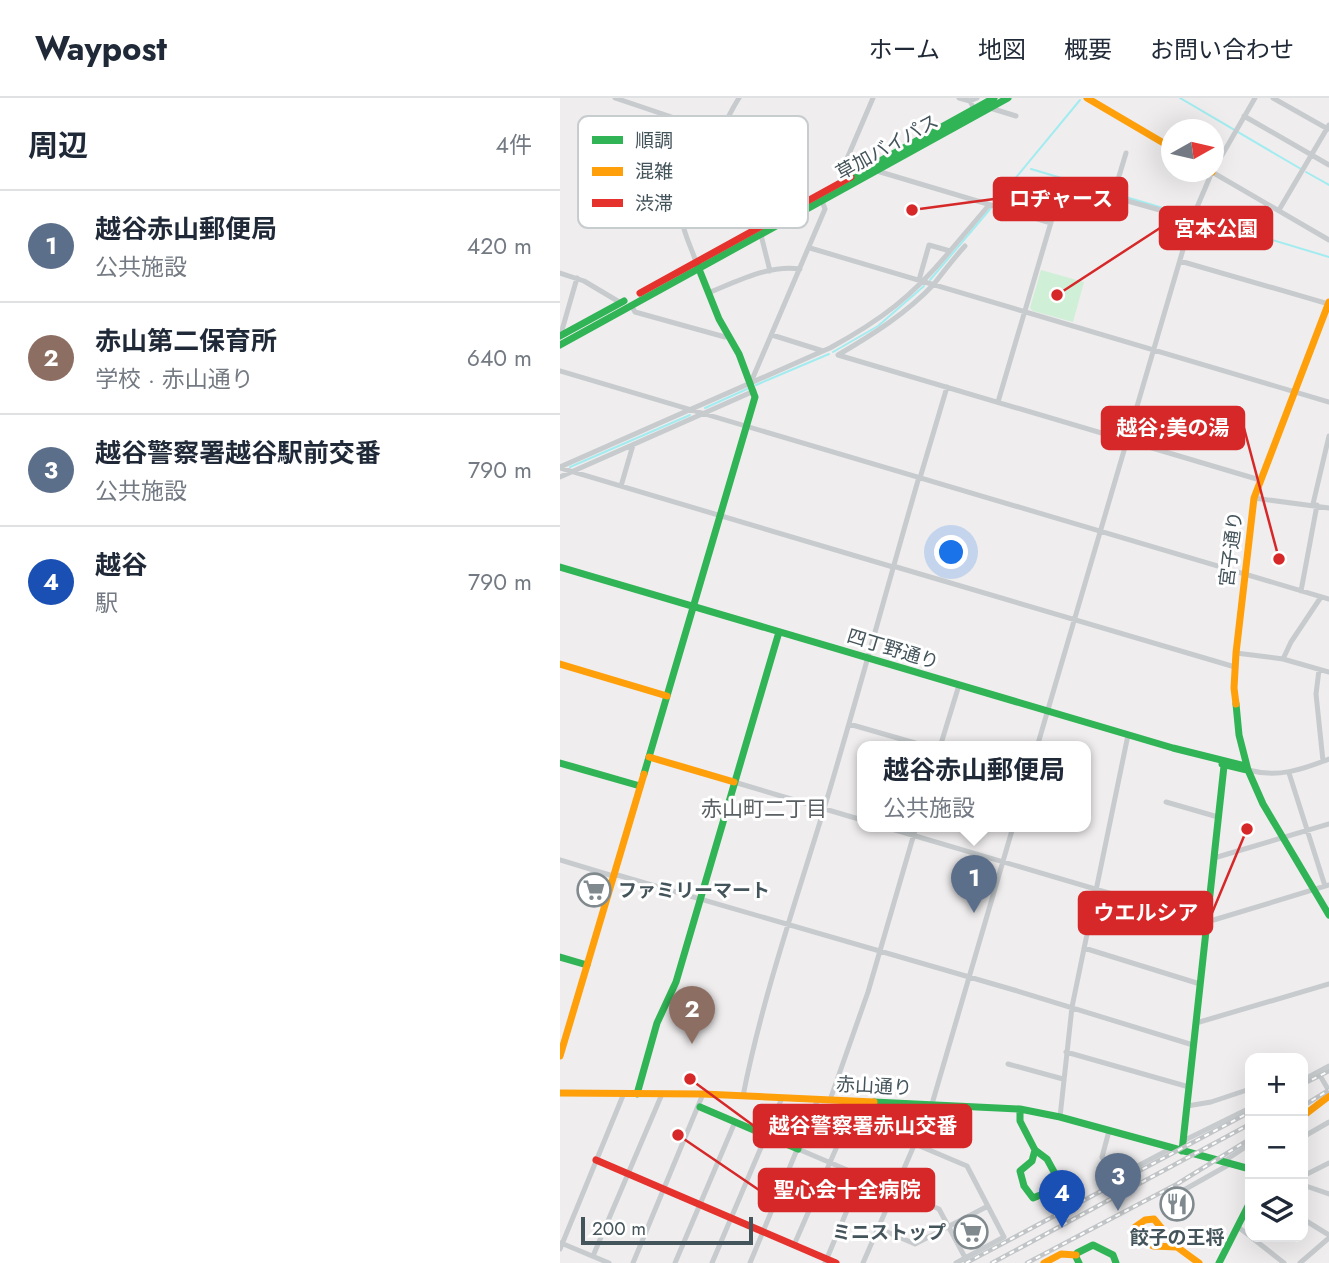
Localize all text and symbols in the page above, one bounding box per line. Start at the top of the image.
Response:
text: Waypost [35,25,167,72]
text: ホーム [869,32,940,67]
text: 地図 [978,32,1026,67]
text: 概要 [1064,32,1112,67]
text: お問い合わせ [1150,32,1294,67]
street label: 草加バイパス [831,108,943,186]
legend [578,116,808,228]
north arrow [1161,119,1224,182]
text: 周辺 [28,124,88,167]
text: 順調 [635,127,673,154]
text: 4件 [496,128,532,162]
text: 混雑 [635,158,673,185]
callout: ロヂャース [994,178,1127,220]
text: ロヂャース [1009,184,1113,214]
text: 渋滞 [635,190,673,217]
callout: 宮本公園 [1160,207,1272,249]
text: 越谷赤山郵便局 [95,210,277,248]
text: 宮本公園 [1174,214,1258,244]
text: 1 [45,229,57,263]
text: 420 m [467,229,532,263]
text: 公共施設 [95,250,187,284]
text: 赤山第二保育所 [95,322,277,360]
text: 2 [43,341,59,375]
text: 640 m [467,341,532,375]
text: 学校 · 赤山通り [95,362,254,396]
callout: 越谷;美の湯 [1102,407,1244,449]
text: 越谷;美の湯 [1116,413,1230,443]
text: 越谷警察署越谷駅前交番 [95,434,381,472]
text: 3 [44,453,58,487]
text: 790 m [468,453,532,487]
text: 公共施設 [95,474,187,508]
street label: 宮子通り [1213,510,1249,588]
your location [934,535,968,569]
text: 越谷 [95,546,147,584]
text: 4 [43,565,59,599]
text: 790 m [468,565,532,599]
text: 駅 [95,586,118,620]
street label: 四丁野通り [844,622,942,676]
popup [857,741,1091,832]
text: 越谷赤山郵便局 [883,751,1065,789]
text: 公共施設 [883,791,975,825]
district label: 赤山町二丁目 [701,794,827,824]
pin: 1 [951,855,997,913]
supermarket icon: ファミリーマート [575,871,613,909]
place label: ファミリーマート [618,877,770,904]
callout: ウエルシア [1079,892,1212,934]
text: ウエルシア [1094,898,1199,928]
pin: 2 [669,986,715,1044]
map controls [1245,1053,1308,1242]
button: + [1245,1053,1308,1116]
street label: 赤山通り [835,1071,913,1101]
callout: 越谷警察署赤山交番 [754,1105,971,1147]
text: 越谷警察署赤山交番 [769,1111,958,1141]
button: − [1245,1116,1308,1179]
pin: 3 [1095,1153,1141,1211]
callout: 聖心会十全病院 [759,1169,934,1211]
pin: 4 [1039,1170,1085,1228]
text: 聖心会十全病院 [774,1175,921,1205]
button: layers [1245,1179,1308,1242]
restaurant icon: 餃子の王将 [1158,1185,1196,1223]
supermarket icon: ミニストップ [952,1213,990,1251]
scale bar [581,1214,752,1246]
text: 200 m [592,1215,646,1242]
place label: ミニストップ [832,1219,946,1246]
place label: 餃子の王将 [1129,1224,1225,1251]

